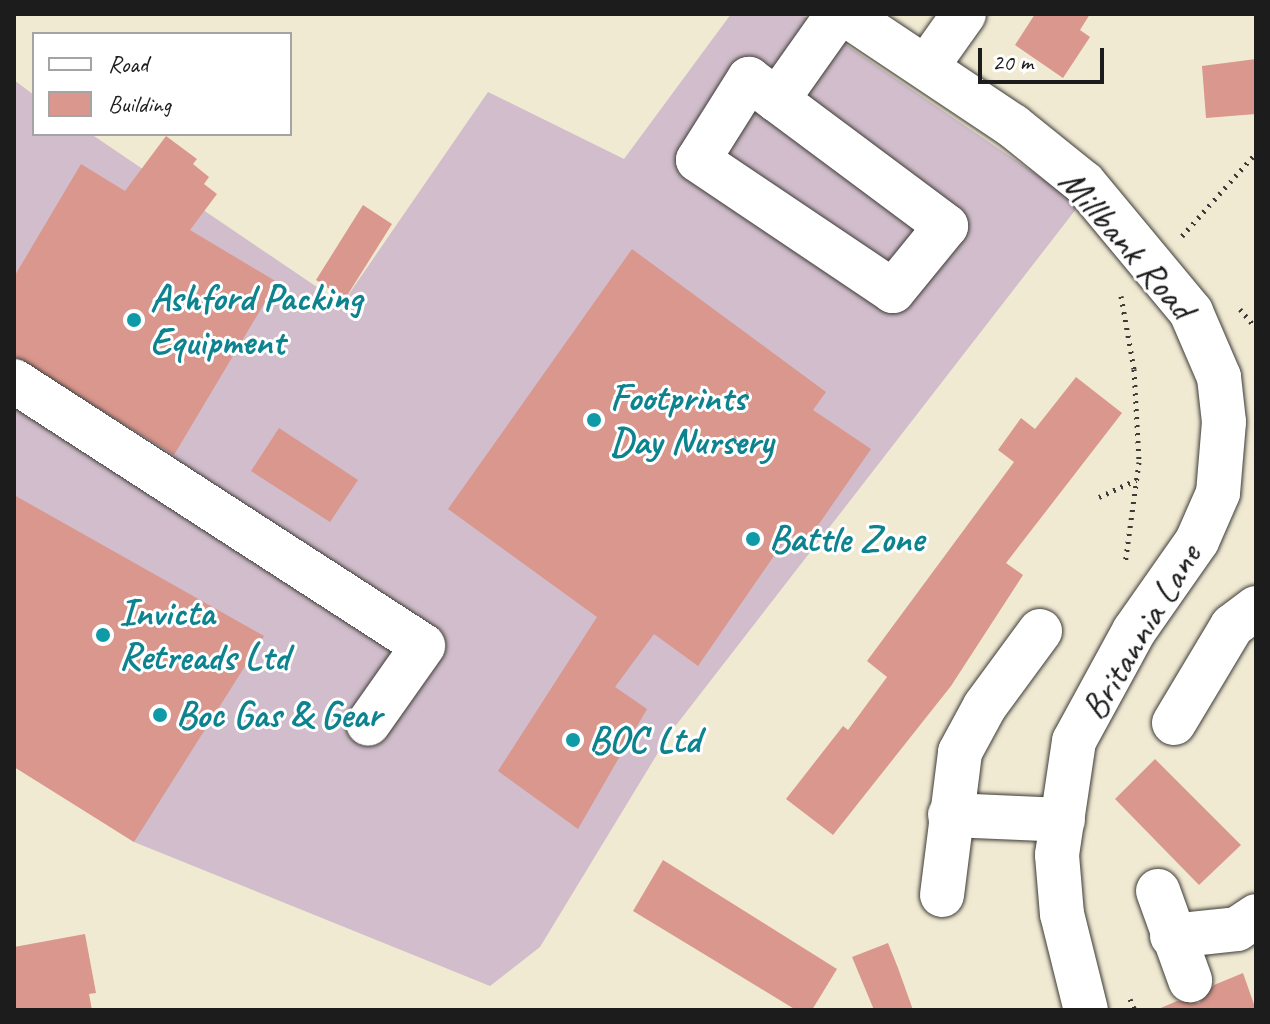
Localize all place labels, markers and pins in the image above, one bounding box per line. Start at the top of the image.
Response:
place label: Ashford Packing Equipment [150,275,363,364]
marker: Ashford Packing Equipment [125,311,143,329]
place label: Footprints Day Nursery [610,375,775,464]
marker: Footprints Day Nursery [585,411,603,429]
place label: Battle Zone [769,516,922,562]
marker: Battle Zone [744,530,762,548]
place label: Invicta Retreads Ltd [119,590,288,680]
marker: Invicta Retreads Ltd [94,626,112,644]
place label: Boc Gas & Gear [176,692,382,738]
marker: Boc Gas & Gear [151,706,169,724]
place label: BOC Ltd [589,717,700,763]
marker: BOC Ltd [564,731,582,749]

